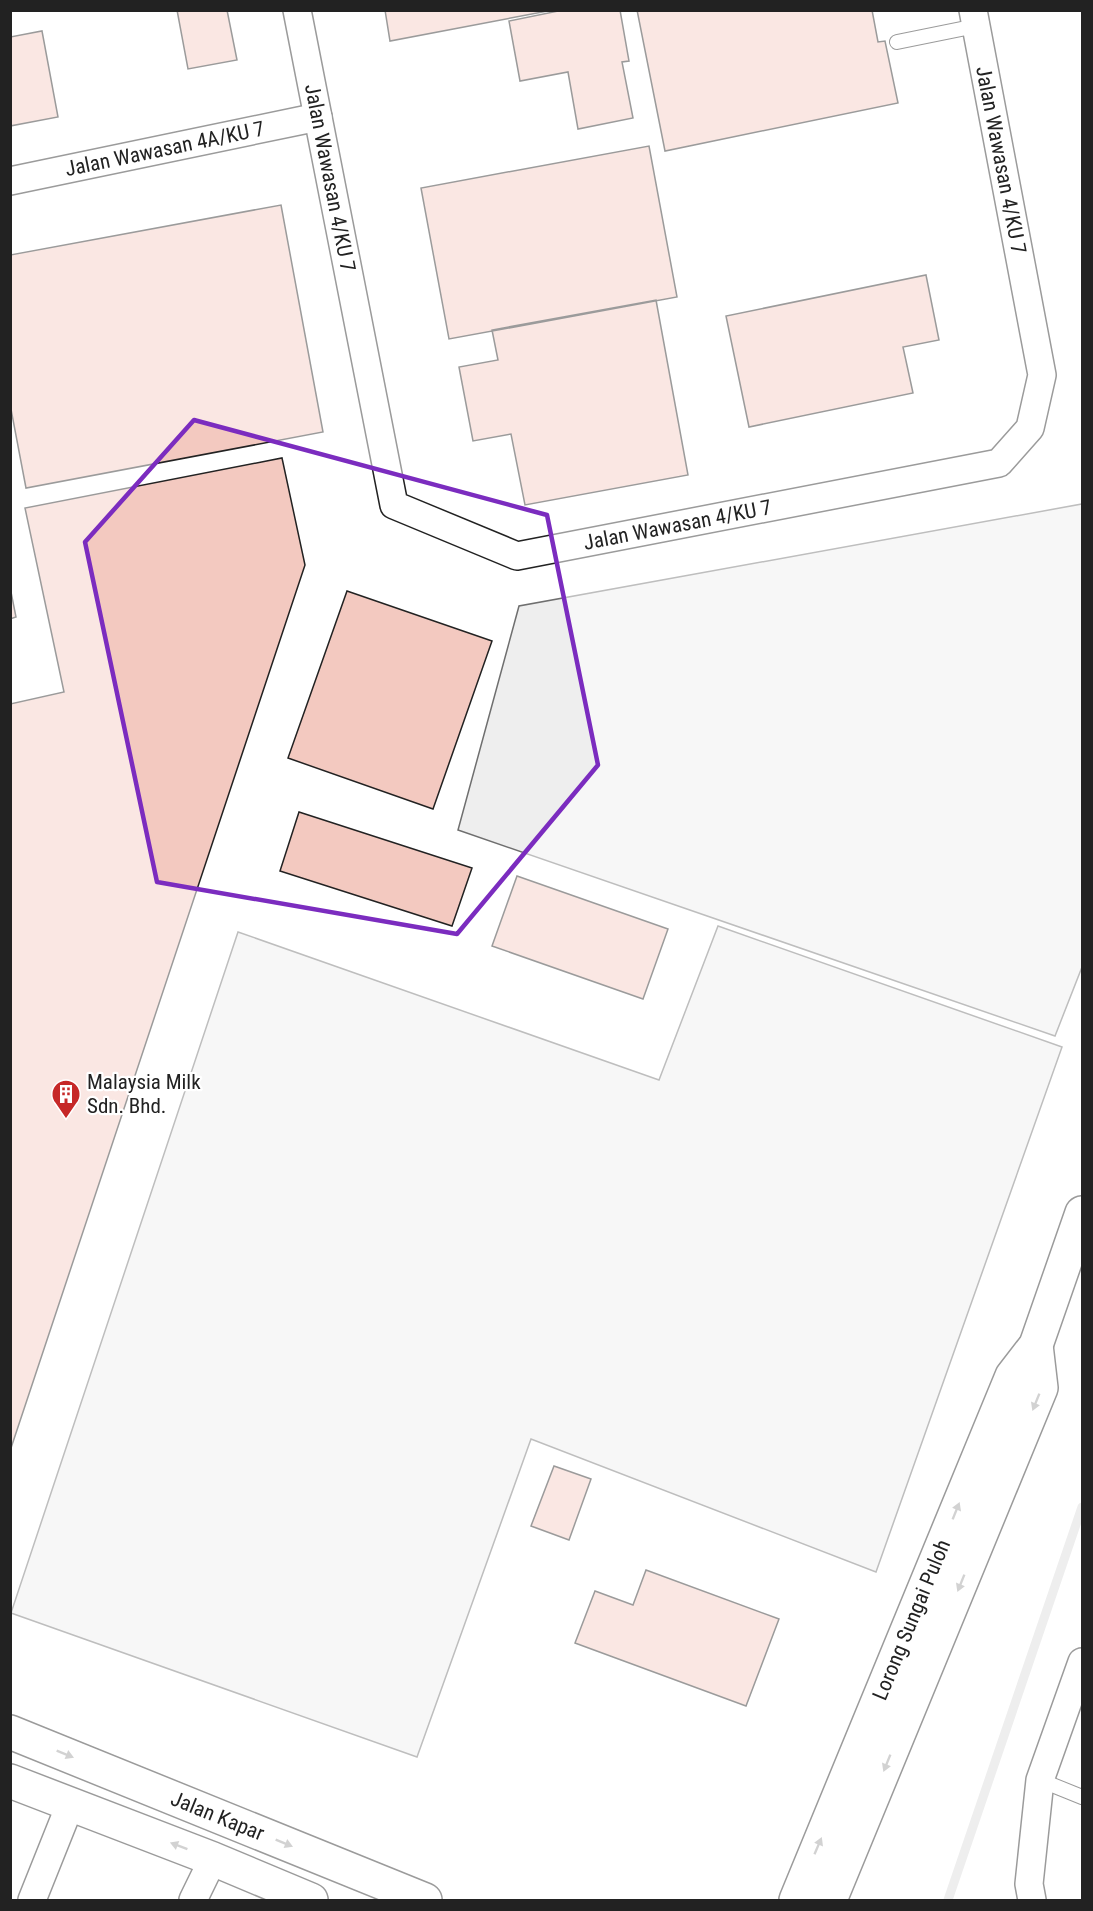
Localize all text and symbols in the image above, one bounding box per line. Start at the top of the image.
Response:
street label: Jalan Wawasan 4/KU 7 [971,64,1031,256]
street label: Jalan Wawasan 4/KU 7 [300,82,360,274]
street label: Jalan Wawasan 4A/KU 7 [63,116,266,181]
street label: Jalan Wawasan 4/KU 7 [582,495,773,555]
place label: Malaysia Milk Sdn. Bhd. [87,1070,201,1118]
building icon: Malaysia Milk Sdn. Bhd. [50,1078,82,1120]
one-way arrow [1031,1394,1041,1412]
one-way arrow [952,1502,961,1520]
street label: Lorong Sungai Puloh [868,1536,955,1704]
one-way arrow [956,1574,966,1592]
one-way arrow [56,1750,74,1759]
one-way arrow [882,1754,892,1772]
street label: Jalan Kapar [167,1786,268,1846]
one-way arrow [813,1837,823,1855]
one-way arrow [276,1838,294,1848]
one-way arrow [170,1841,188,1851]

